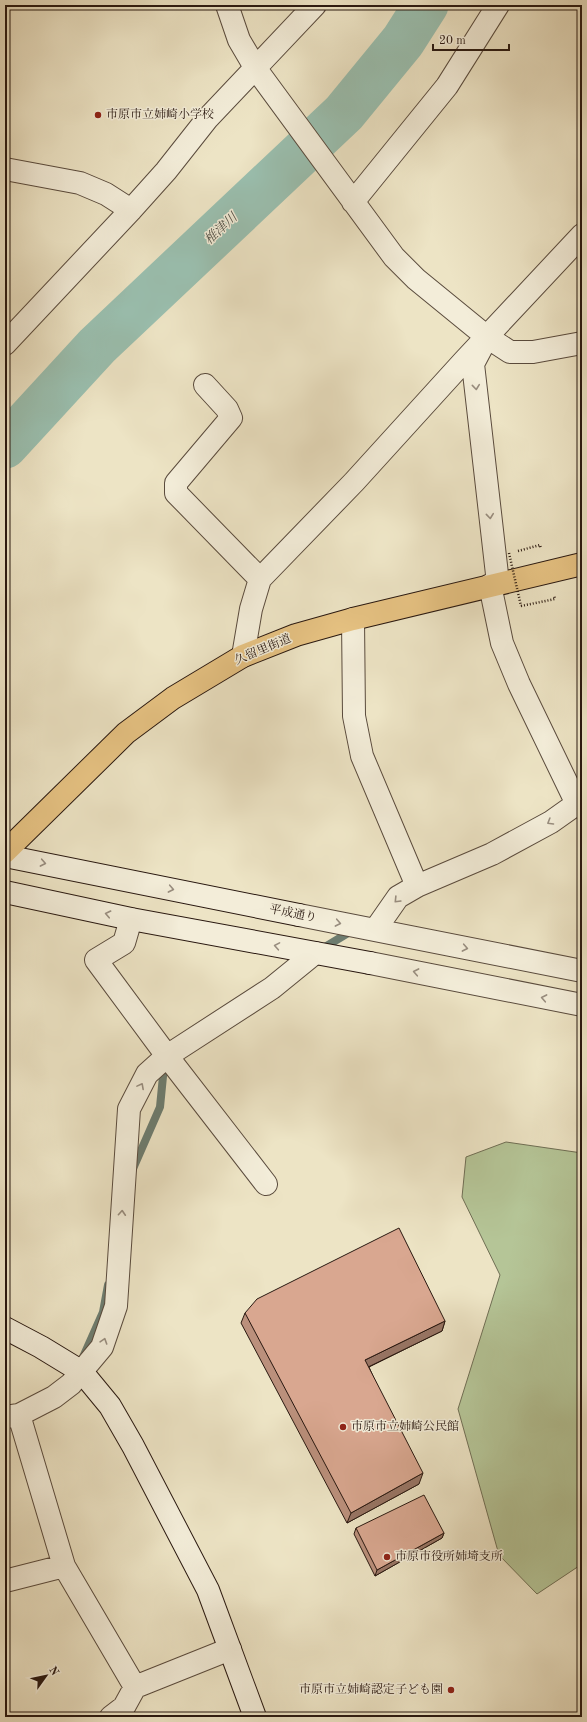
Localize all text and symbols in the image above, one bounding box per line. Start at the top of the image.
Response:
scale bar [433,26,509,52]
text: 20 m [439,35,466,47]
place label: 市原市立姉崎小学校 [106,107,214,121]
marker: 市原市立姉崎小学校 [93,110,103,120]
water label: 椎津川 [202,209,241,247]
one-way arrow [471,384,480,390]
one-way arrow [486,513,495,519]
street label: 久留里街道 [232,631,293,667]
one-way arrow [547,817,554,825]
one-way arrow [40,859,46,867]
one-way arrow [168,884,174,893]
one-way arrow [395,895,402,903]
street label: 平成通り [268,902,318,924]
one-way arrow [105,911,111,919]
one-way arrow [335,918,341,926]
one-way arrow [274,942,280,951]
one-way arrow [462,943,468,952]
one-way arrow [413,968,419,977]
one-way arrow [541,994,547,1002]
one-way arrow [136,1083,143,1090]
one-way arrow [117,1210,126,1216]
one-way arrow [100,1337,108,1344]
place label: 市原市立姉崎公民館 [351,1419,459,1433]
marker: 市原市立姉崎公民館 [338,1422,348,1432]
place label: 市原市役所姉埼支所 [395,1549,503,1563]
marker: 市原市役所姉埼支所 [382,1552,392,1562]
north arrow [26,1656,66,1696]
text: N [46,1665,60,1678]
place label: 市原市立姉崎認定子ども園 [299,1682,443,1696]
marker: 市原市立姉崎認定子ども園 [446,1685,456,1695]

